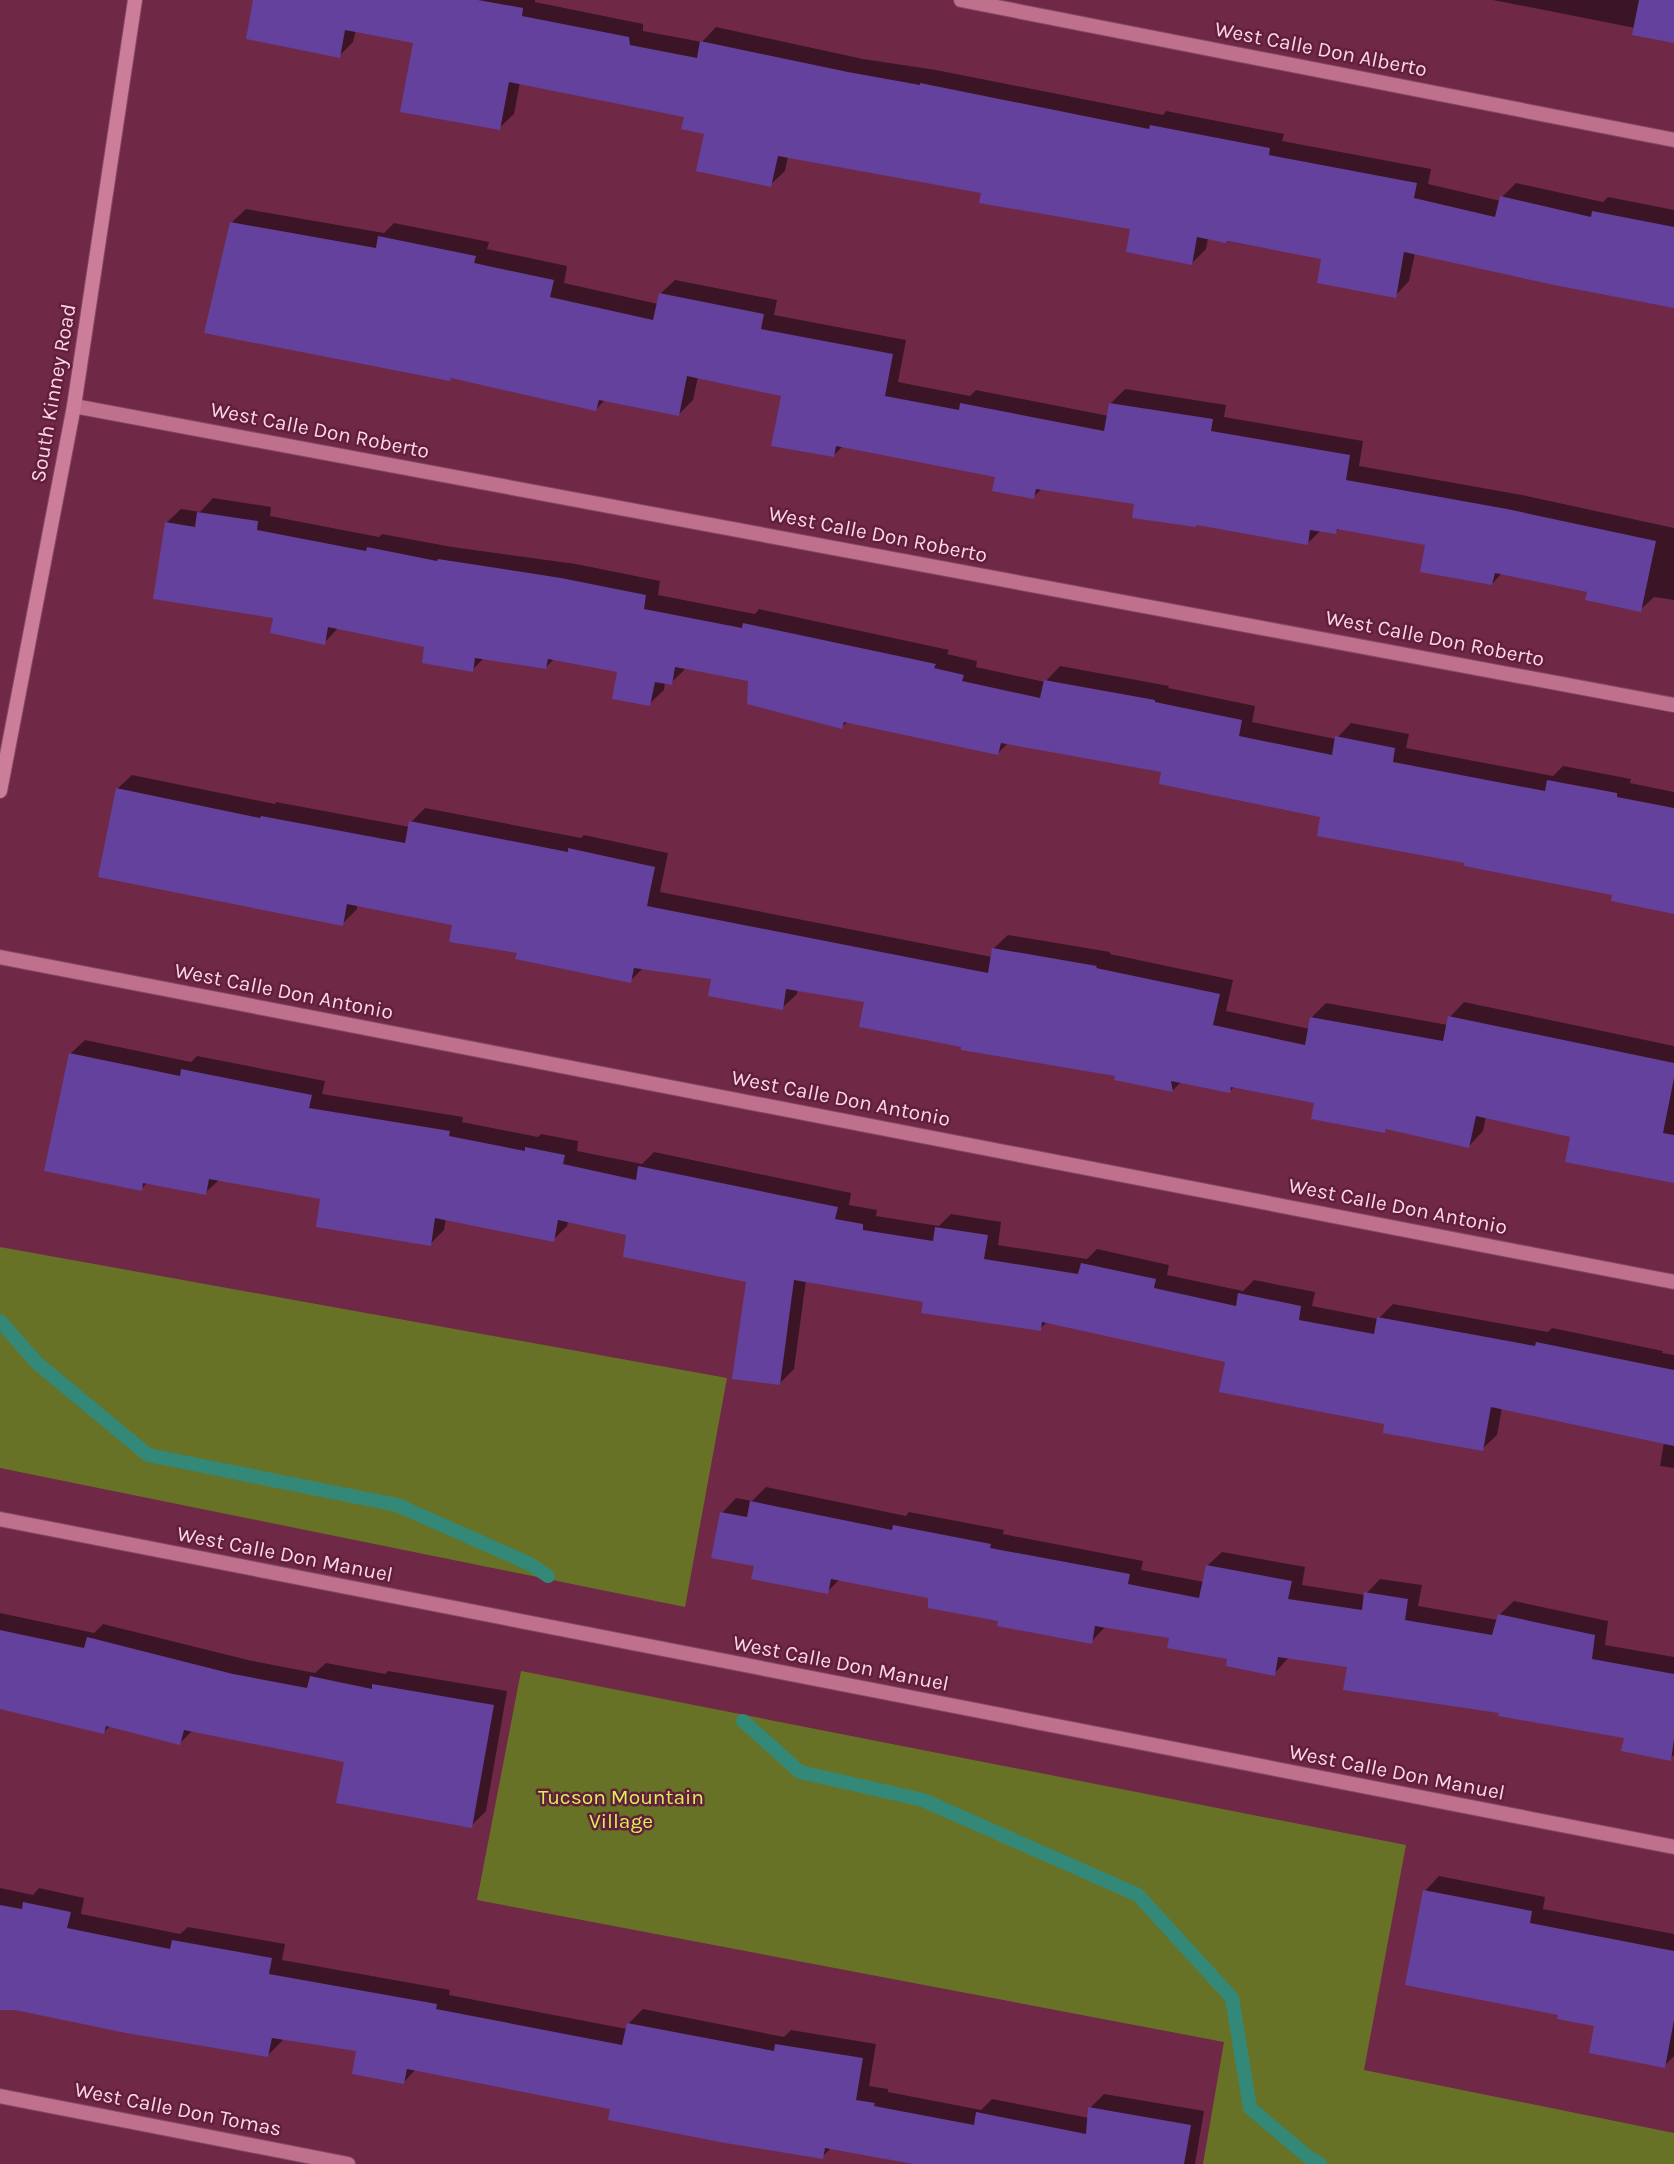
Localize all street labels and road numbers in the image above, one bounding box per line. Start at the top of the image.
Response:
street label: West Calle Don Alberto [1213,17,1429,81]
street label: South Kinney Road [25,302,81,484]
street label: West Calle Don Roberto [209,397,431,463]
street label: West Calle Don Roberto [767,501,989,567]
street label: West Calle Don Roberto [1324,605,1546,671]
street label: West Calle Don Antonio [173,958,395,1024]
street label: West Calle Don Antonio [730,1065,952,1131]
street label: West Calle Don Antonio [1287,1173,1509,1239]
street label: West Calle Don Manuel [175,1521,395,1587]
street label: West Calle Don Manuel [731,1630,951,1696]
street label: West Calle Don Manuel [1287,1739,1507,1805]
street label: West Calle Don Tomas [72,2077,284,2141]

